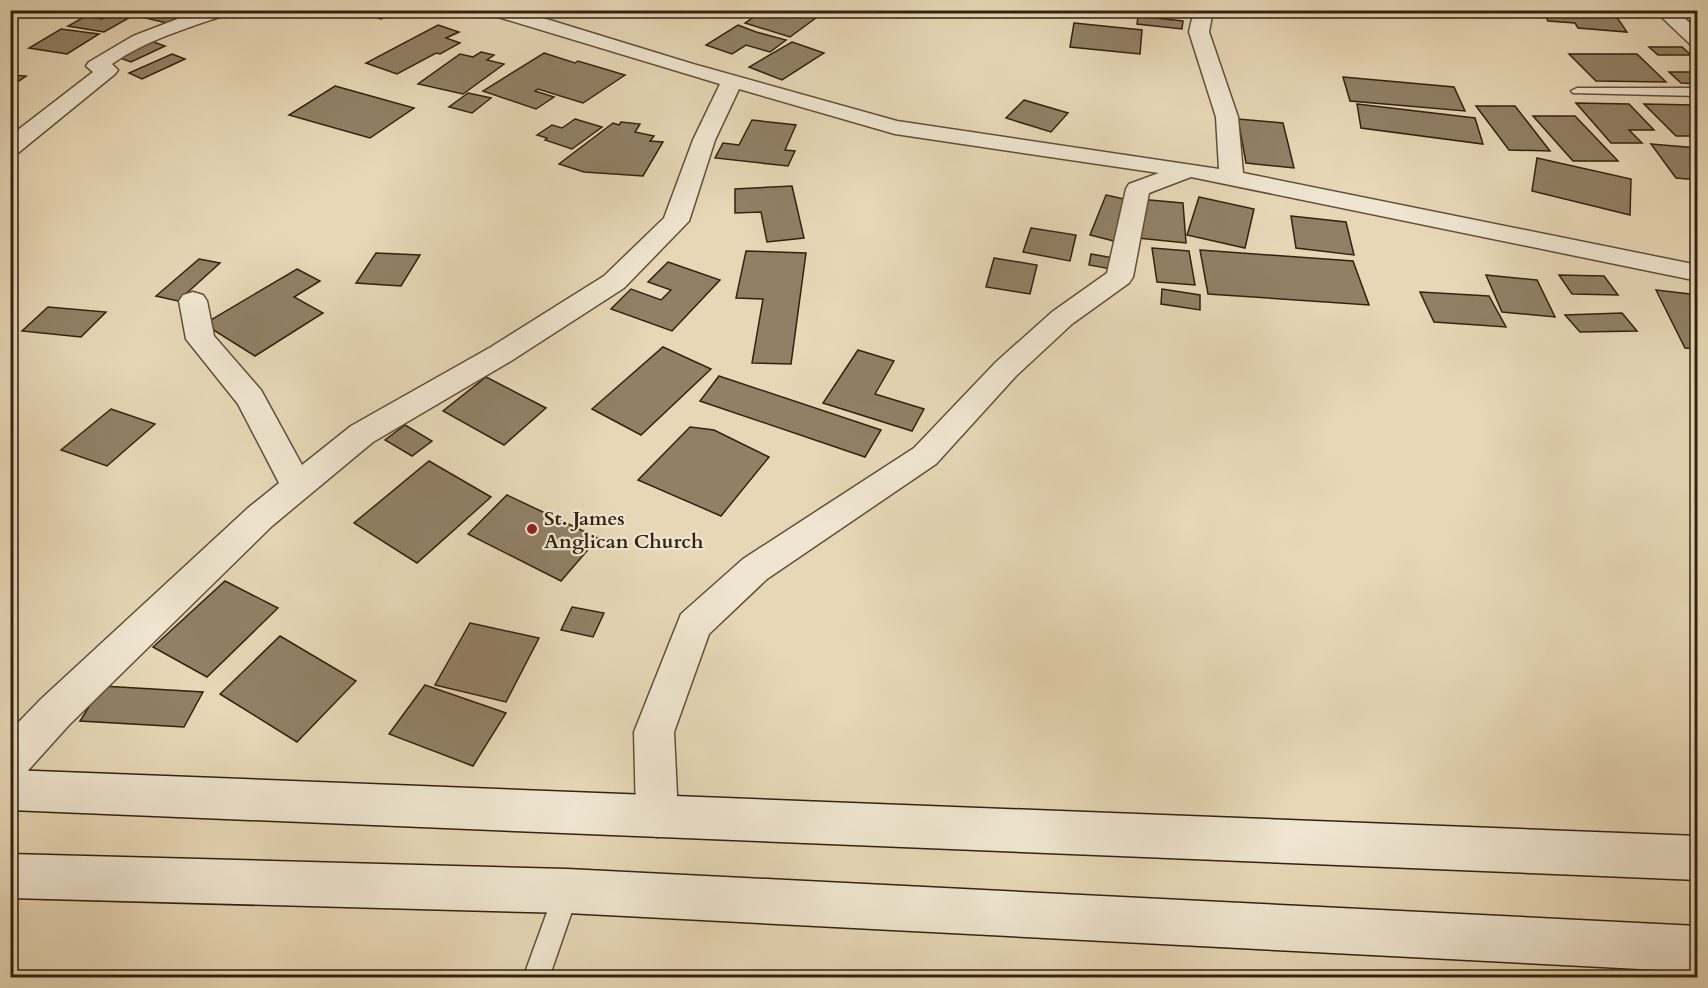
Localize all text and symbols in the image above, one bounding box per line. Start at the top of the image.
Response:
place label: St. James Anglican Church [544,505,704,555]
marker: St. James Anglican Church [525,522,539,536]

